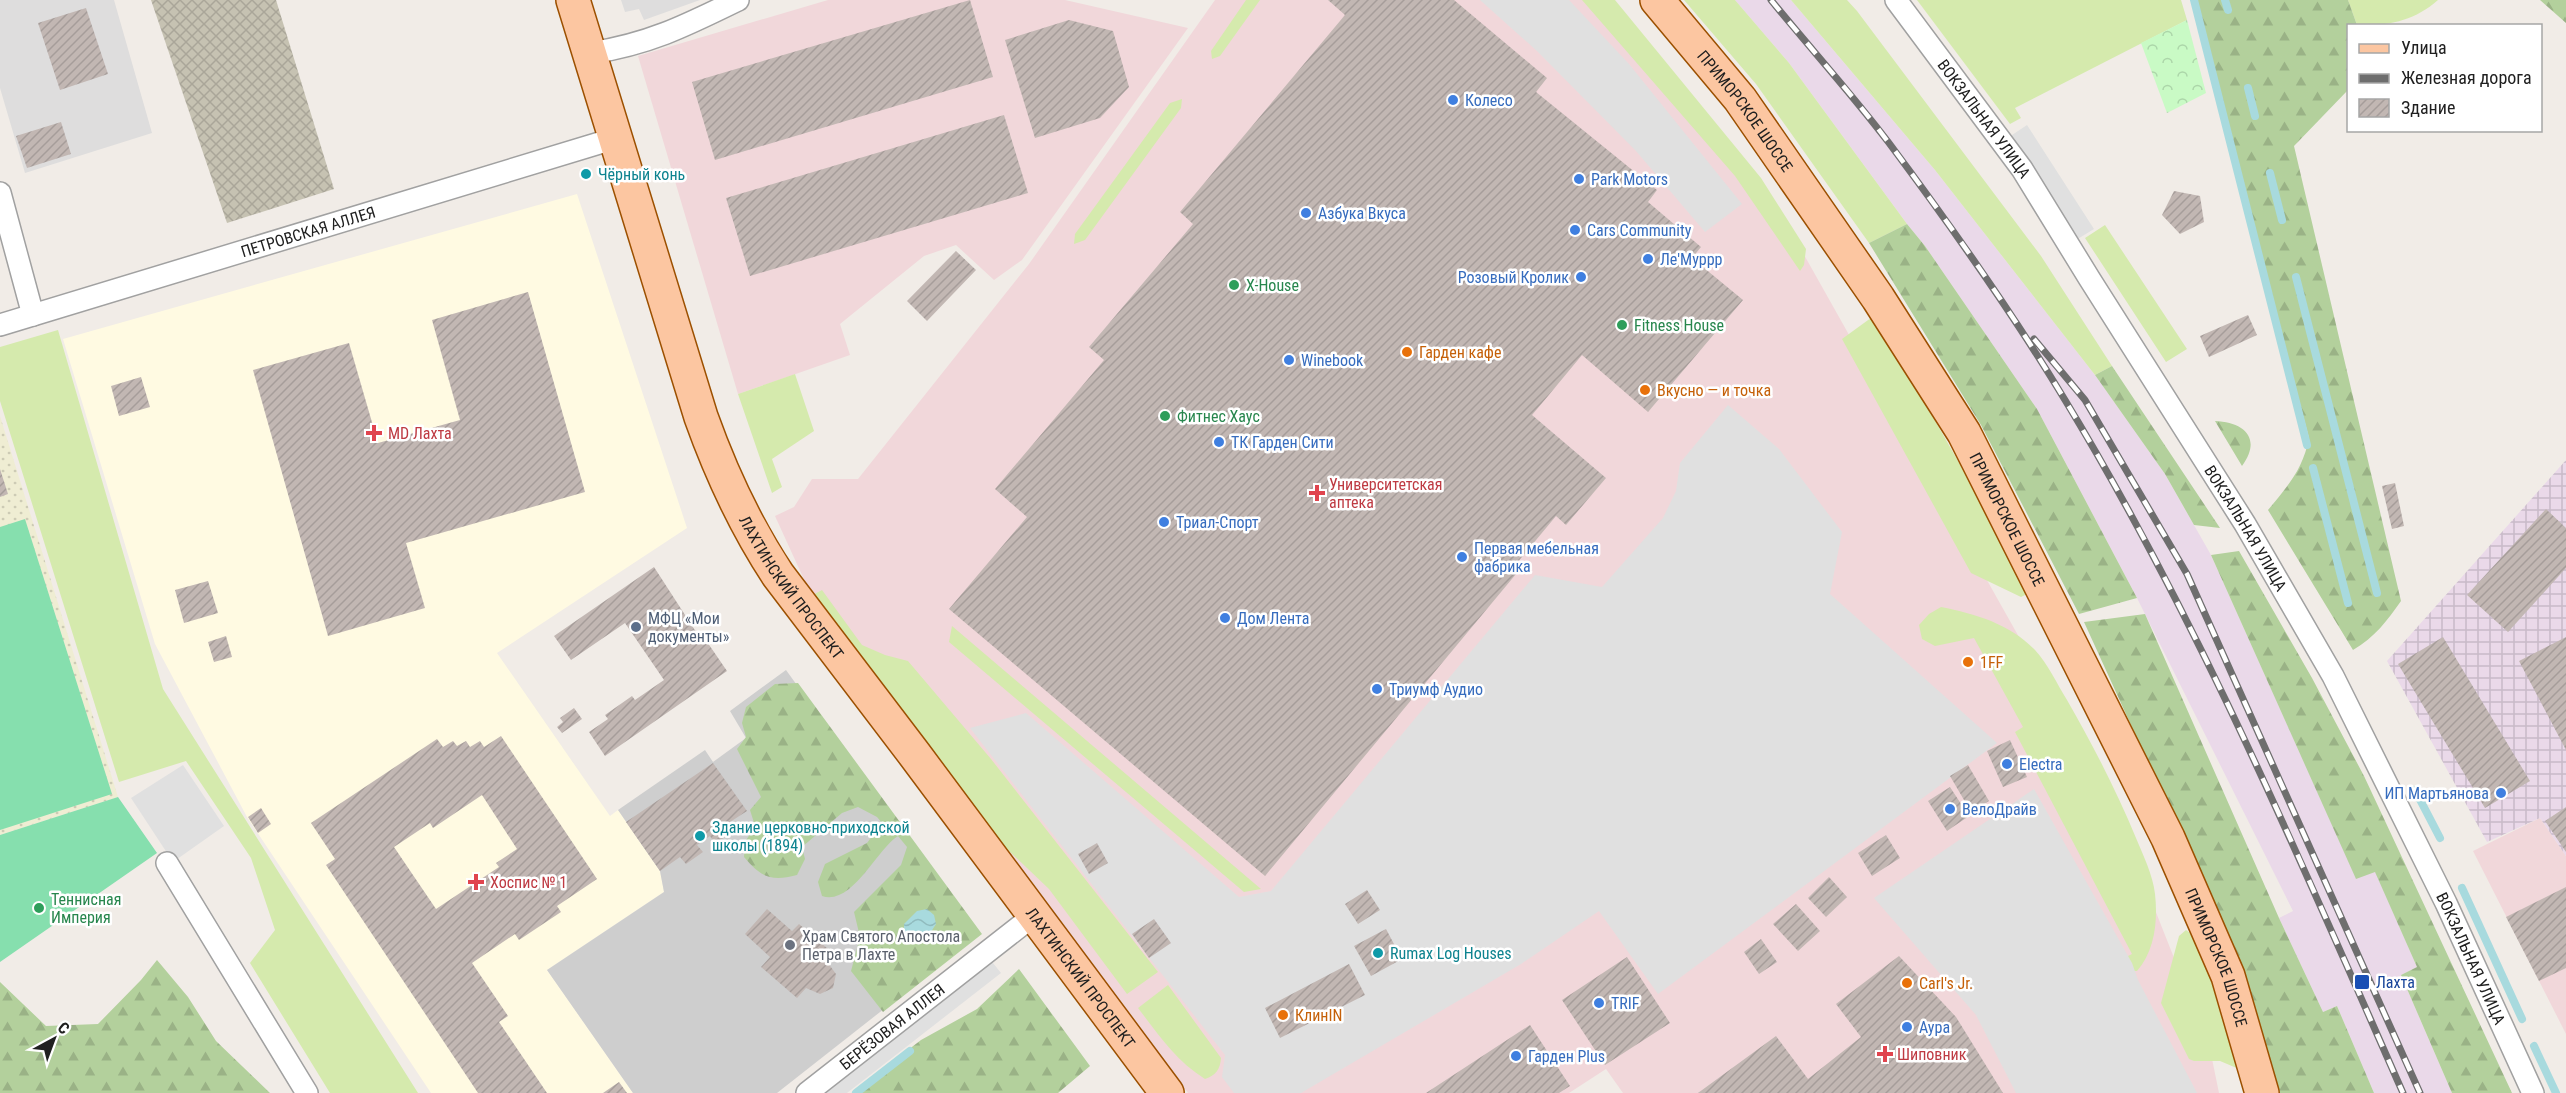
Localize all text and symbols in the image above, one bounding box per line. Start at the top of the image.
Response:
legend [2347,24,2542,132]
text: Улица [2401,37,2447,58]
street label: ПРИМОРСКОЕ ШОССЕ [1694,46,1797,175]
street label: ВОКЗАЛЬНАЯ УЛИЦА [1934,56,2035,182]
text: Железная дорога [2401,67,2532,88]
place label: Колесо [1465,91,1513,110]
marker: Колесо [1446,93,1460,107]
text: Здание [2401,97,2455,118]
place label: Чёрный конь [598,165,685,184]
marker: Чёрный конь [579,167,593,181]
place label: Park Motors [1591,170,1668,189]
marker: Park Motors [1572,172,1586,186]
street label: ПЕТРОВСКАЯ АЛЛЕЯ [239,202,378,261]
place label: Азбука Вкуса [1318,204,1406,223]
marker: Азбука Вкуса [1299,206,1313,220]
place label: Cars Community [1587,221,1692,240]
marker: Cars Community [1568,223,1582,237]
place label: Ле'Муррр [1660,250,1723,269]
marker: Ле'Муррр [1641,252,1655,266]
place label: Розовый Кролик [1458,268,1569,287]
marker: Розовый Кролик [1574,270,1588,284]
place label: X-House [1246,276,1299,295]
marker: X-House [1227,278,1241,292]
place label: Fitness House [1634,316,1724,335]
marker: Fitness House [1615,318,1629,332]
place label: Гарден кафе [1419,343,1501,362]
marker: Гарден кафе [1400,345,1414,359]
place label: Winebook [1301,351,1364,370]
marker: Winebook [1282,353,1296,367]
place label: Вкусно — и точка [1657,381,1771,400]
marker: Вкусно — и точка [1638,383,1652,397]
place label: Фитнес Хаус [1177,407,1260,426]
marker: Фитнес Хаус [1158,409,1172,423]
marker: MD Лахта [365,424,383,442]
place label: MD Лахта [388,424,452,443]
place label: ТК Гарден Сити [1231,433,1334,452]
marker: ТК Гарден Сити [1212,435,1226,449]
street label: ПРИМОРСКОЕ ШОССЕ [1966,449,2049,589]
street label: ВОКЗАЛЬНАЯ УЛИЦА [2201,462,2291,594]
place label: Университетская аптека [1329,475,1442,512]
marker: Университетская аптека [1310,486,1324,500]
street label: ЛАХТИНСКИЙ ПРОСПЕКТ [735,512,848,663]
place label: Триал-Спорт [1176,513,1259,532]
marker: Триал-Спорт [1157,515,1171,529]
place label: Первая мебельная фабрика [1474,539,1599,576]
marker: Первая мебельная фабрика [1455,550,1469,564]
place label: МФЦ «Мои документы» [648,609,730,646]
place label: Дом Лента [1237,609,1309,628]
marker: Дом Лента [1218,611,1232,625]
marker: МФЦ «Мои документы» [629,620,643,634]
place label: 1FF [1980,653,2004,672]
marker: 1FF [1961,655,1975,669]
place label: Триумф Аудио [1389,680,1483,699]
marker: Триумф Аудио [1370,682,1384,696]
place label: Electra [2019,755,2062,774]
marker: Electra [2000,757,2014,771]
place label: ИП Мартьянова [2384,784,2489,803]
marker: ИП Мартьянова [2494,786,2508,800]
place label: ВелоДрайв [1962,800,2037,819]
marker: ВелоДрайв [1943,802,1957,816]
place label: Здание церковно-приходской школы (1894) [712,818,910,855]
marker: Здание церковно-приходской школы (1894) [693,829,707,843]
marker: Хоспис № 1 [467,873,485,891]
place label: Хоспис № 1 [490,873,567,892]
street label: ПРИМОРСКОЕ ШОССЕ [2181,885,2252,1029]
street label: ВОКЗАЛЬНАЯ УЛИЦА [2433,889,2510,1027]
place label: Теннисная Империя [51,890,121,927]
marker: Теннисная Империя [32,901,46,915]
street label: ЛАХТИНСКИЙ ПРОСПЕКТ [1022,903,1139,1051]
place label: Храм Святого Апостола Петра в Лахте [802,927,960,964]
marker: Храм Святого Апостола Петра в Лахте [783,938,797,952]
place label: Rumax Log Houses [1390,944,1512,963]
marker: Rumax Log Houses [1371,946,1385,960]
marker: Лахта [2353,973,2371,991]
place label: Лахта [2376,973,2415,992]
place label: Carl's Jr. [1919,974,1973,993]
marker: Carl's Jr. [1900,976,1914,990]
street label: БЕРЁЗОВАЯ АЛЛЕЯ [836,979,948,1073]
place label: TRIF [1611,994,1640,1013]
marker: TRIF [1592,996,1606,1010]
place label: КлинIN [1295,1006,1342,1025]
marker: КлинIN [1276,1008,1290,1022]
north arrow [24,1009,84,1069]
text: С [54,1018,73,1038]
place label: Аура [1919,1018,1950,1037]
marker: Аура [1900,1020,1914,1034]
place label: Шиповник [1897,1045,1967,1064]
place label: Гарден Plus [1528,1047,1605,1066]
marker: Шиповник [1878,1047,1892,1061]
marker: Гарден Plus [1509,1049,1523,1063]

